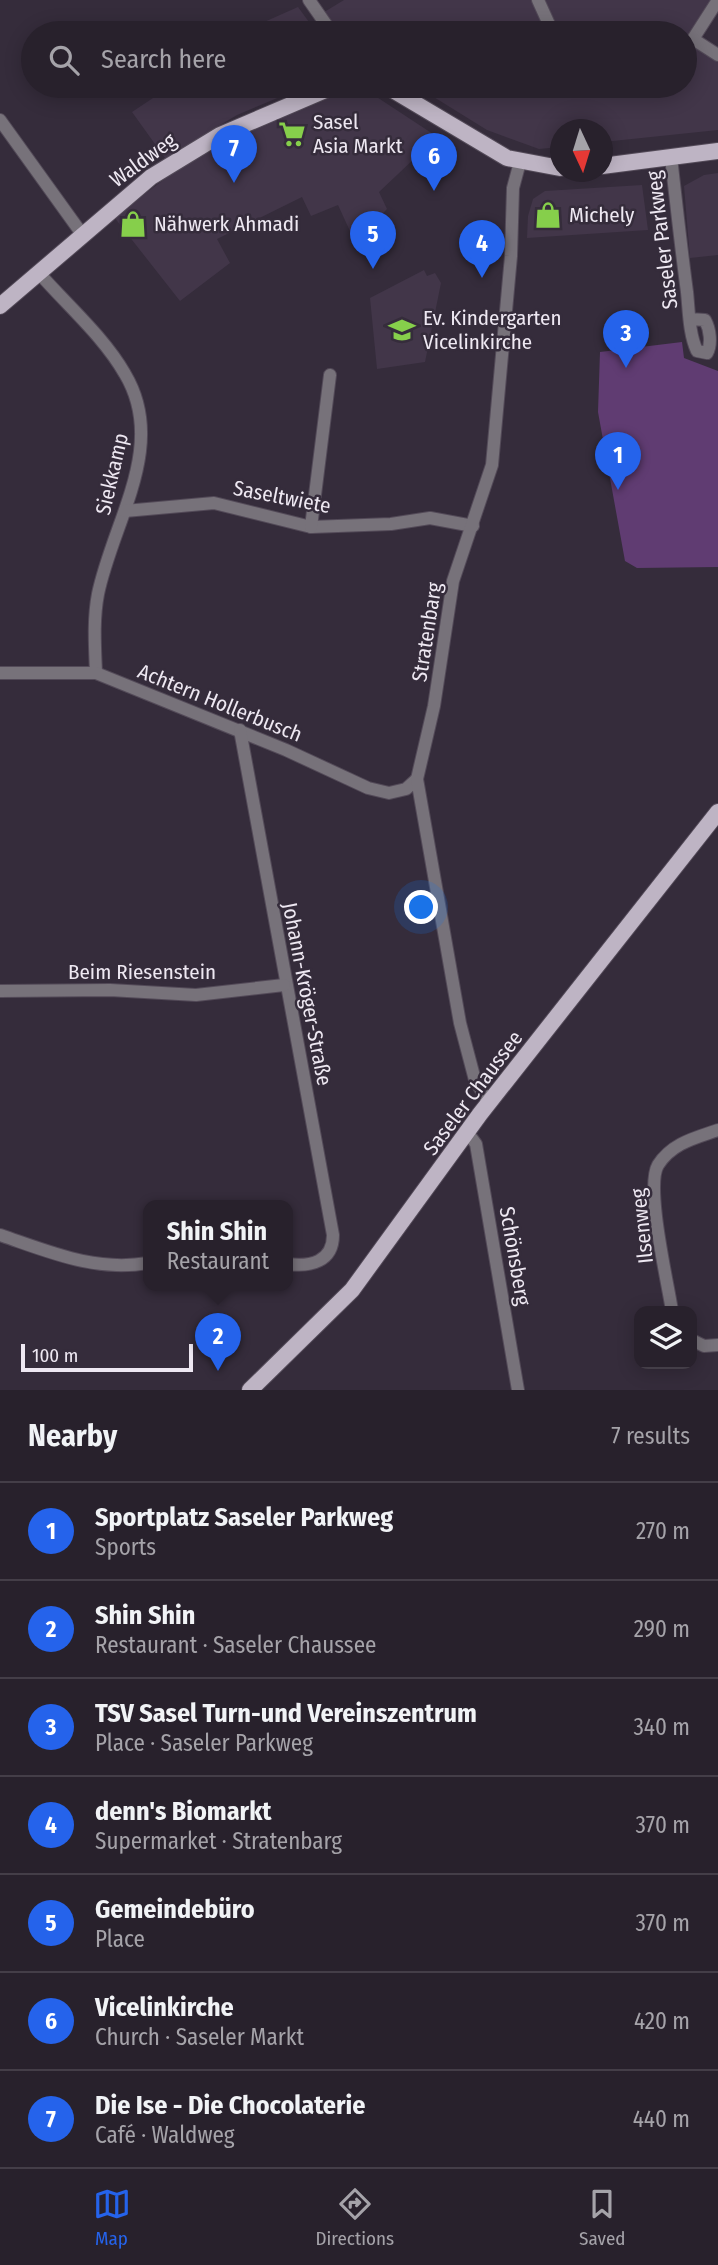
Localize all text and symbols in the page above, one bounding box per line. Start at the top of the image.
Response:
search box [21,21,697,98]
icon: search [45,41,83,79]
text: Search here [101,44,226,75]
place label: Sasel Asia Markt [313,109,403,159]
supermarket icon: Sasel Asia Markt [277,119,307,149]
north arrow [550,119,613,182]
pin: 7 [211,125,257,183]
street label: Waldweg [105,127,181,193]
pin: 6 [411,133,457,191]
street label: Saseler Parkweg [641,169,683,311]
shop icon: Michely [533,200,563,230]
place label: Michely [569,202,635,228]
shop icon: Nähwerk Ahmadi [118,209,148,239]
place label: Nähwerk Ahmadi [154,211,299,237]
pin: 5 [350,211,396,269]
pin: 4 [459,220,505,278]
place label: Ev. Kindergarten Vicelinkirche [423,305,562,355]
pin: 3 [603,310,649,368]
school or university icon: Ev. Kindergarten Vicelinkirche [387,315,417,345]
street label: Siekkamp [90,431,134,517]
pin: 1 [595,432,641,490]
street label: Saseltwiete [231,475,333,519]
street label: Stratenbarg [406,580,448,684]
street label: Achtern Hollerbusch [134,658,306,748]
your location [404,890,438,924]
street label: Johann-Kröger-Straße [276,900,338,1088]
street label: Beim Riesenstein [68,959,216,985]
street label: Saseler Chaussee [418,1026,528,1160]
street label: Ilsenweg [625,1187,659,1265]
popup [143,1200,293,1291]
street label: Schönsberg [494,1204,537,1308]
text: Shin Shin [167,1216,267,1247]
text: Restaurant [167,1247,269,1275]
map controls [634,1306,697,1369]
button: layers [634,1306,697,1369]
pin: 2 [195,1313,241,1371]
scale bar [21,1341,192,1373]
text: 100 m [32,1344,78,1367]
text: Nearby [28,1418,117,1454]
text: 7 results [611,1422,690,1450]
text: Sportplatz Saseler Parkweg [95,1502,393,1533]
text: 1 [46,1517,56,1545]
text: 270 m [636,1517,690,1545]
text: Sports [95,1533,156,1561]
text: Shin Shin [95,1600,195,1631]
text: 2 [46,1615,56,1643]
text: 290 m [634,1615,690,1643]
text: Restaurant · Saseler Chaussee [95,1631,376,1659]
text: TSV Sasel Turn-und Vereinszentrum [95,1698,477,1729]
text: 3 [46,1713,56,1741]
text: 340 m [634,1713,690,1741]
text: Place · Saseler Parkweg [95,1729,313,1757]
text: denn's Biomarkt [95,1796,272,1827]
text: 4 [45,1811,57,1839]
text: 370 m [636,1811,690,1839]
text: Supermarket · Stratenbarg [95,1827,342,1855]
text: Gemeindebüro [95,1894,255,1925]
text: 5 [45,1909,57,1937]
text: 370 m [636,1909,690,1937]
text: Place [95,1925,145,1953]
text: Vicelinkirche [95,1992,234,2023]
text: 6 [45,2007,57,2035]
text: 420 m [634,2007,690,2035]
text: Church · Saseler Markt [95,2023,304,2051]
text: Die Ise - Die Chocolaterie [95,2090,365,2121]
text: 7 [46,2105,56,2133]
text: 440 m [633,2105,690,2133]
text: Café · Waldweg [95,2121,235,2149]
tab: Map [93,2185,131,2250]
tab: Directions [316,2185,394,2250]
tab: Saved [579,2185,625,2250]

